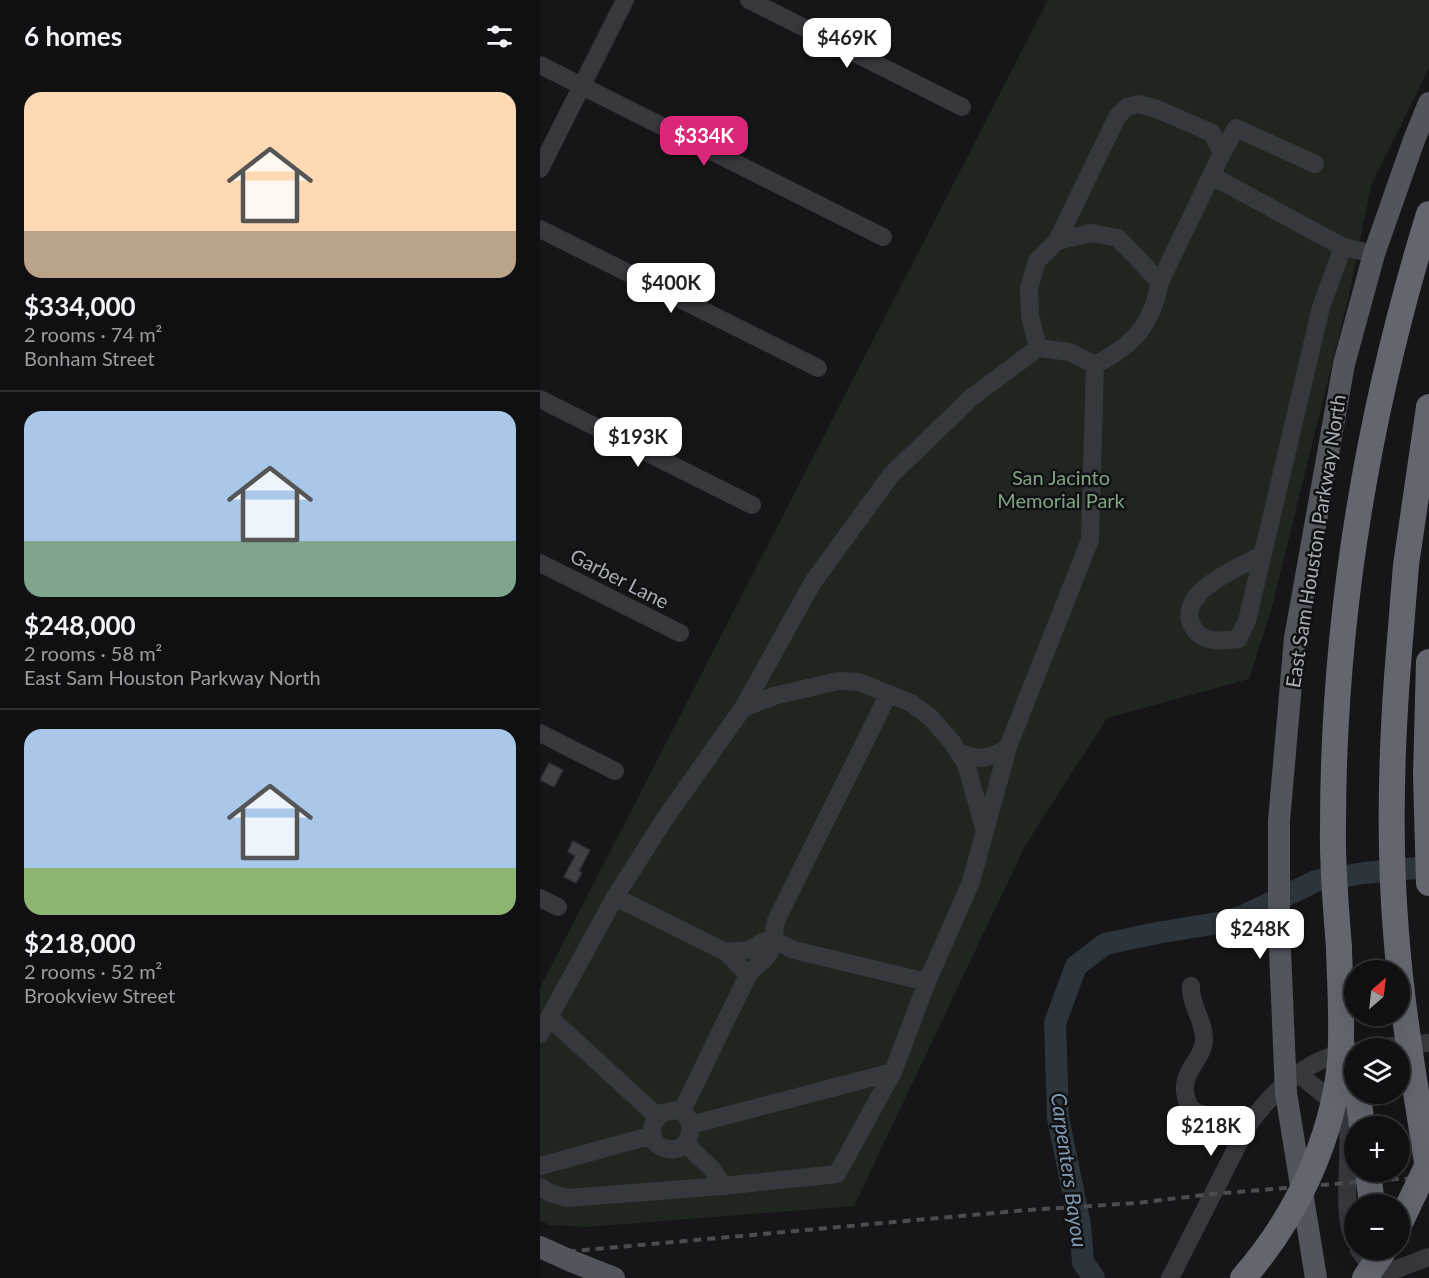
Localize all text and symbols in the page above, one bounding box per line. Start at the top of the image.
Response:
pin: $469K [805,18,889,69]
text: 6 homes [24,20,122,52]
icon: filters [483,20,516,53]
text: $469K [817,25,877,49]
pin: $334K [662,116,746,167]
text: $334K [674,123,734,147]
icon: home [216,131,324,239]
pin: $400K [629,263,713,314]
text: $400K [641,270,701,294]
text: $334,000 [24,290,136,322]
text: 2 rooms · 74 m² [24,322,162,346]
text: Bonham Street [24,346,155,370]
street label: East Sam Houston Parkway North [1280,393,1350,689]
pin: $193K [596,417,680,468]
text: $193K [608,424,668,448]
icon: home [216,450,324,558]
park label: San Jacinto Memorial Park [997,465,1126,512]
street label: Garber Lane [567,543,673,613]
text: $248,000 [24,609,136,641]
text: 2 rooms · 58 m² [24,641,162,665]
text: East Sam Houston Parkway North [24,665,321,689]
icon: home [216,768,324,876]
pin: $248K [1218,909,1302,960]
text: $248K [1230,916,1290,940]
text: $218,000 [24,927,136,959]
text: 2 rooms · 52 m² [24,959,162,983]
north arrow [1344,960,1410,1026]
map controls [1344,960,1410,1260]
text: Brookview Street [24,983,175,1007]
button: layers [1344,1038,1410,1104]
water label: Carpenters Bayou [1047,1091,1093,1249]
pin: $218K [1169,1106,1253,1157]
text: $218K [1181,1113,1241,1137]
button: + [1344,1116,1410,1182]
button: − [1344,1194,1410,1260]

